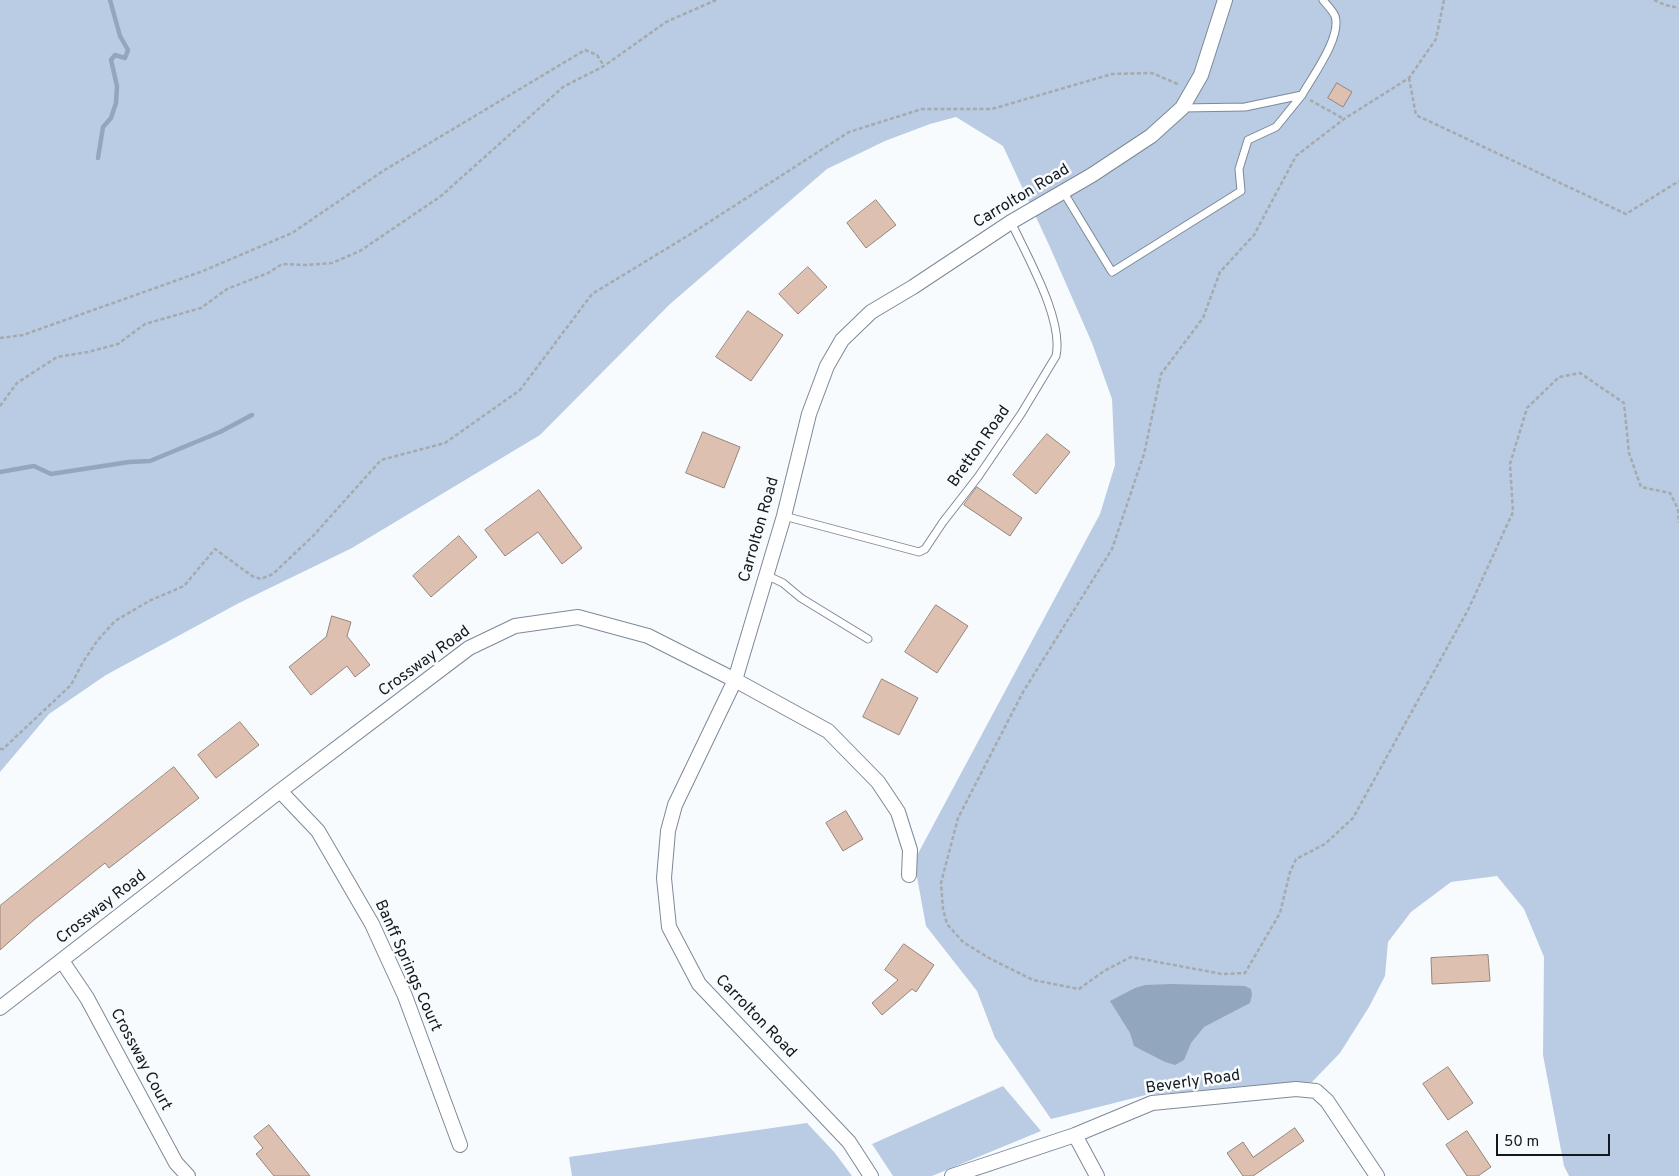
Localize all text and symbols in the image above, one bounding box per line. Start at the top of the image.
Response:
street label: Carrolton Road [971,161,1073,233]
street label: Bretton Road [945,403,1015,491]
street label: Carrolton Road [736,475,784,585]
street label: Crossway Road [375,622,475,702]
street label: Crossway Road [53,867,151,949]
street label: Banff Springs Court [369,897,445,1035]
street label: Carrolton Road [710,971,800,1063]
street label: Crossway Court [105,1006,175,1114]
street label: Beverly Road [1144,1067,1242,1099]
scale bar [1499,1124,1613,1156]
text: 50 m [1504,1133,1539,1152]

